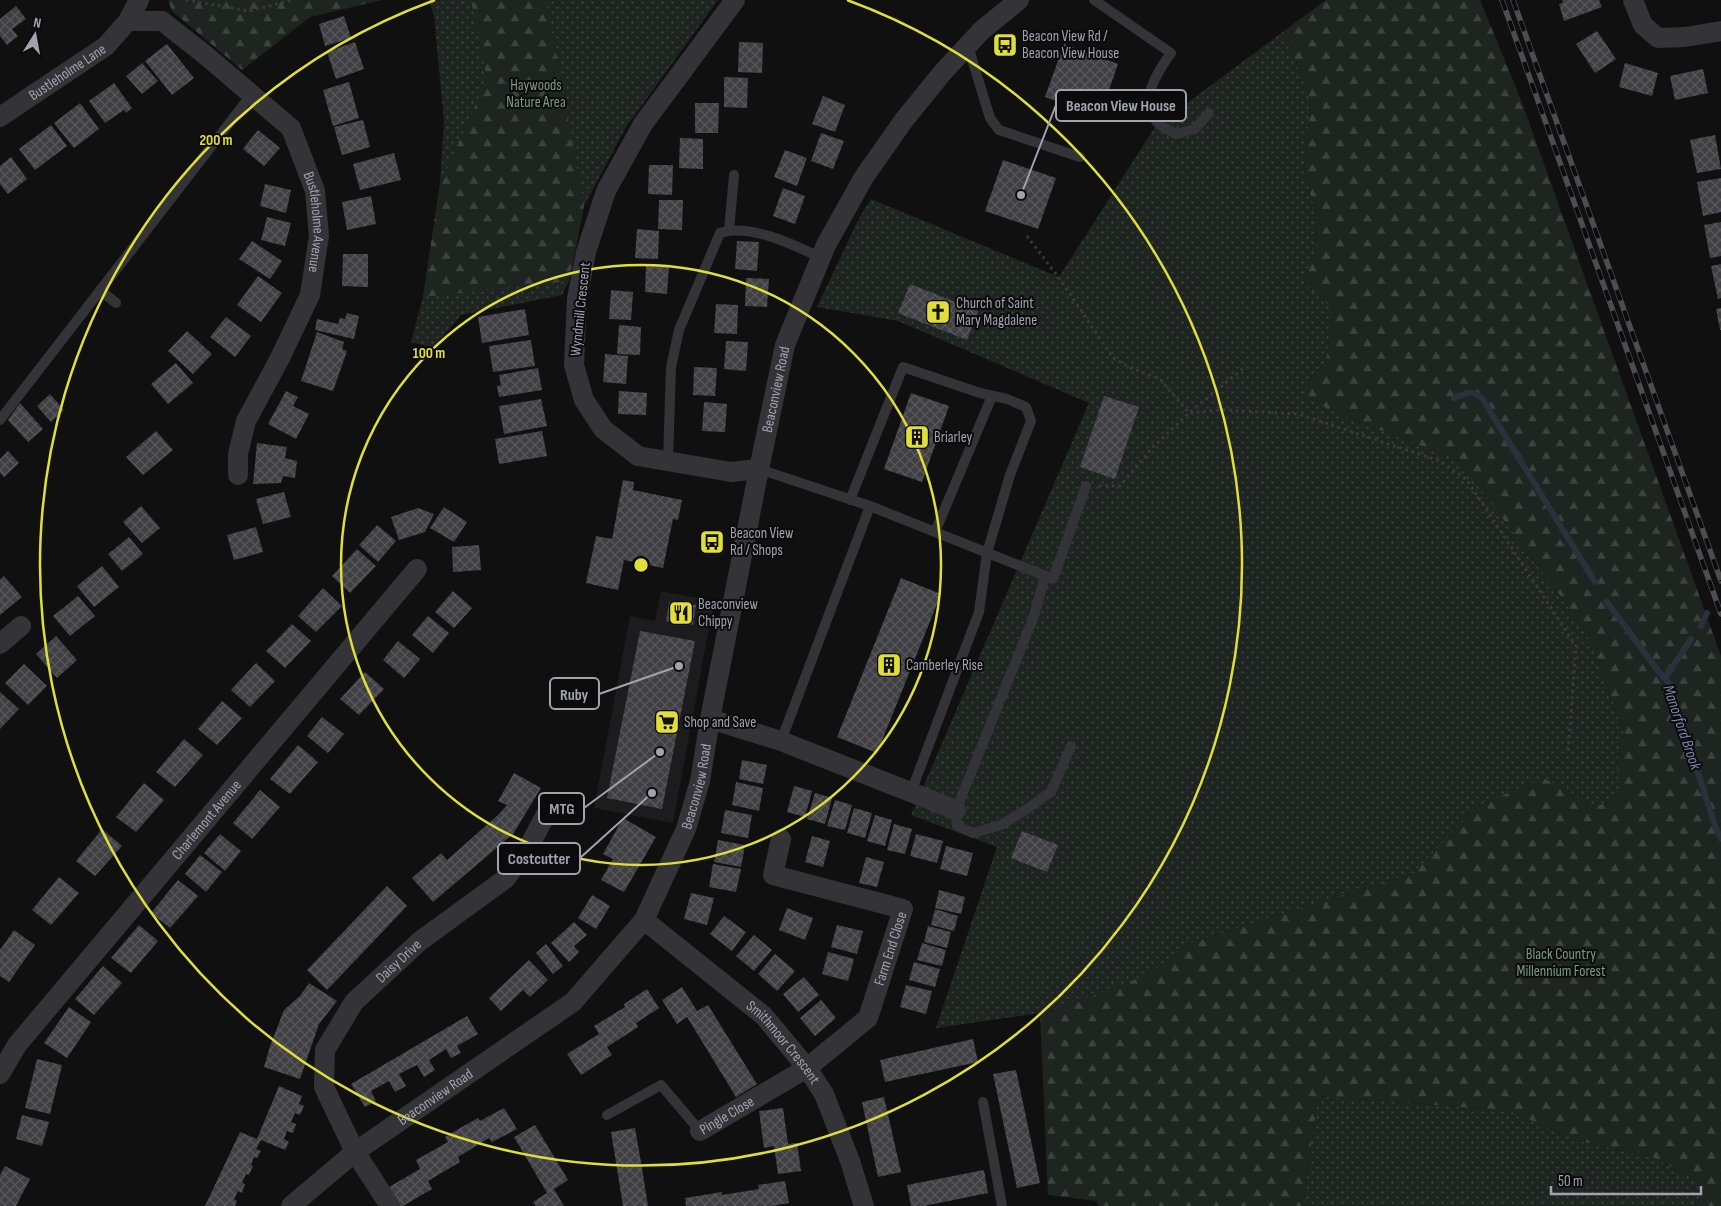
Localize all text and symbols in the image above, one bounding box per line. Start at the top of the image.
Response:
north arrow [10,10,60,60]
text: N [32,14,43,32]
place label: Beacon View Rd / Beacon View House [1022,27,1119,63]
bus stop icon: Beacon View Rd / Beacon View House [992,32,1018,58]
street label: Bustleholme Lane [25,40,110,105]
park label: Haywoods Nature Area [506,76,566,112]
callout: Beacon View House [1056,90,1186,121]
text: Beacon View House [1066,97,1176,116]
text: 200 m [199,131,233,150]
street label: Bustleholme Avenue [299,169,328,274]
street label: Wyndmill Crescent [566,261,595,357]
place label: Church of Saint Mary Magdalene [956,294,1037,330]
church icon: Church of Saint Mary Magdalene [925,299,951,325]
text: 100 m [413,344,445,363]
street label: Beaconview Road [758,345,794,434]
building icon: Briarley [904,424,930,450]
place label: Briarley [934,428,973,447]
place label: Beacon View Rd / Shops [730,524,794,560]
bus stop icon: Beacon View Rd / Shops [699,529,725,555]
centre of rings [632,556,650,574]
place label: Beaconview Chippy [698,595,759,631]
restaurant icon: Beaconview Chippy [668,600,694,626]
building icon: Camberley Rise [876,652,902,678]
place label: Camberley Rise [906,656,983,675]
callout: Ruby [550,678,599,709]
water label: Manorford Brook [1658,683,1705,773]
text: Ruby [560,686,588,705]
supermarket icon: Shop and Save [654,709,680,735]
place label: Shop and Save [684,713,756,732]
street label: Beaconview Road [677,742,716,832]
street label: Charlemont Avenue [168,776,246,864]
callout: MTG [539,793,584,824]
text: MTG [549,800,575,819]
callout: Costcutter [498,843,580,874]
text: Costcutter [508,850,570,869]
street label: Farm End Close [870,909,912,988]
street label: Daisy Drive [372,935,426,987]
park label: Black Country Millennium Forest [1517,945,1606,981]
street label: Smithmoor Crescent [742,997,824,1088]
street label: Beaconview Road [394,1065,477,1130]
street label: Pingle Close [696,1092,758,1139]
scale bar [1551,1164,1701,1196]
text: 50 m [1558,1172,1583,1191]

